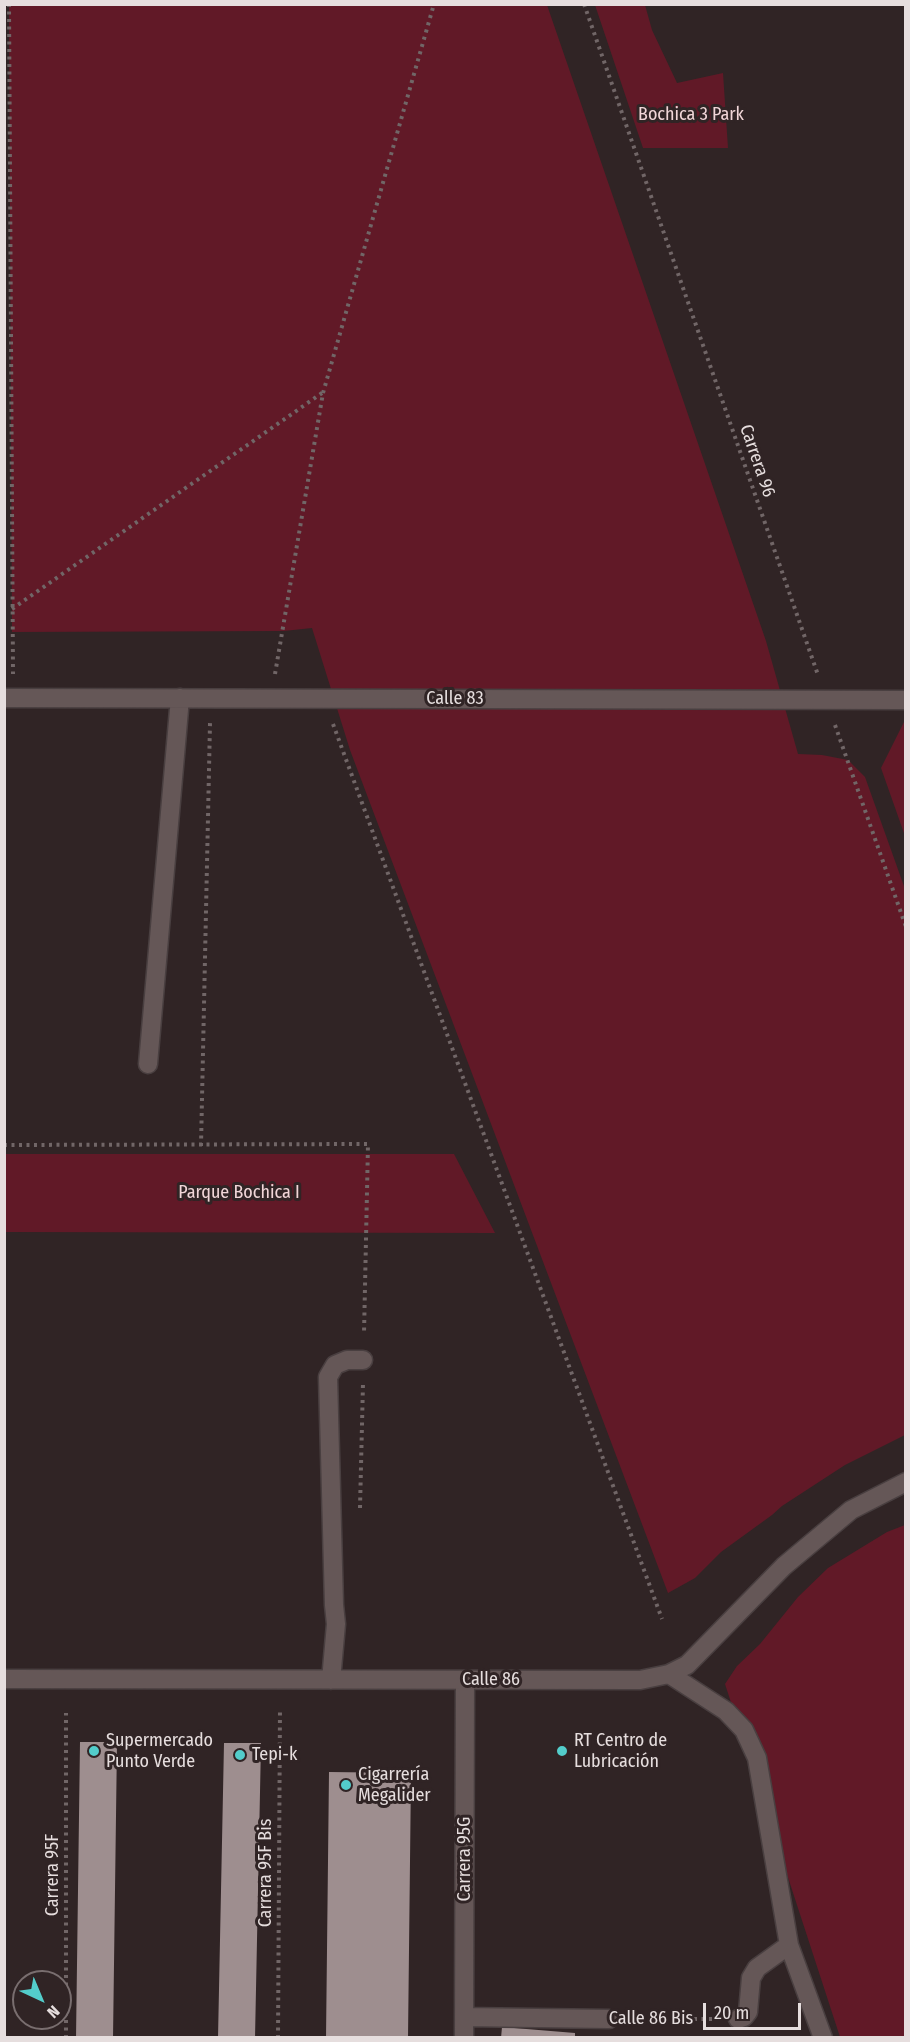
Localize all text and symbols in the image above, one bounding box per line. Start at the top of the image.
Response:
park label: Bochica 3 Park [638,104,744,126]
street label: Carrera 96 [735,422,779,500]
street label: Calle 83 [426,688,484,710]
park label: Parque Bochica I [178,1182,300,1204]
street label: Calle 86 [462,1669,520,1691]
place label: Supermercado Punto Verde [106,1730,213,1772]
place label: RT Centro de Lubricación [574,1730,667,1772]
marker: Supermercado Punto Verde [87,1744,101,1758]
place label: Tepi-k [252,1744,297,1766]
marker: RT Centro de Lubricación [555,1744,569,1758]
marker: Tepi-k [233,1748,247,1762]
place label: Cigarrería Megalider [358,1764,431,1806]
marker: Cigarrería Megalider [339,1778,353,1792]
street label: Carrera 95G [454,1817,476,1901]
street label: Carrera 95F Bis [255,1819,277,1927]
street label: Carrera 95F [42,1834,64,1916]
north arrow [12,1970,72,2030]
scale bar [706,1991,804,2029]
text: N [43,2002,64,2022]
text: 20 m [714,2002,749,2024]
street label: Calle 86 Bis [609,2008,693,2030]

